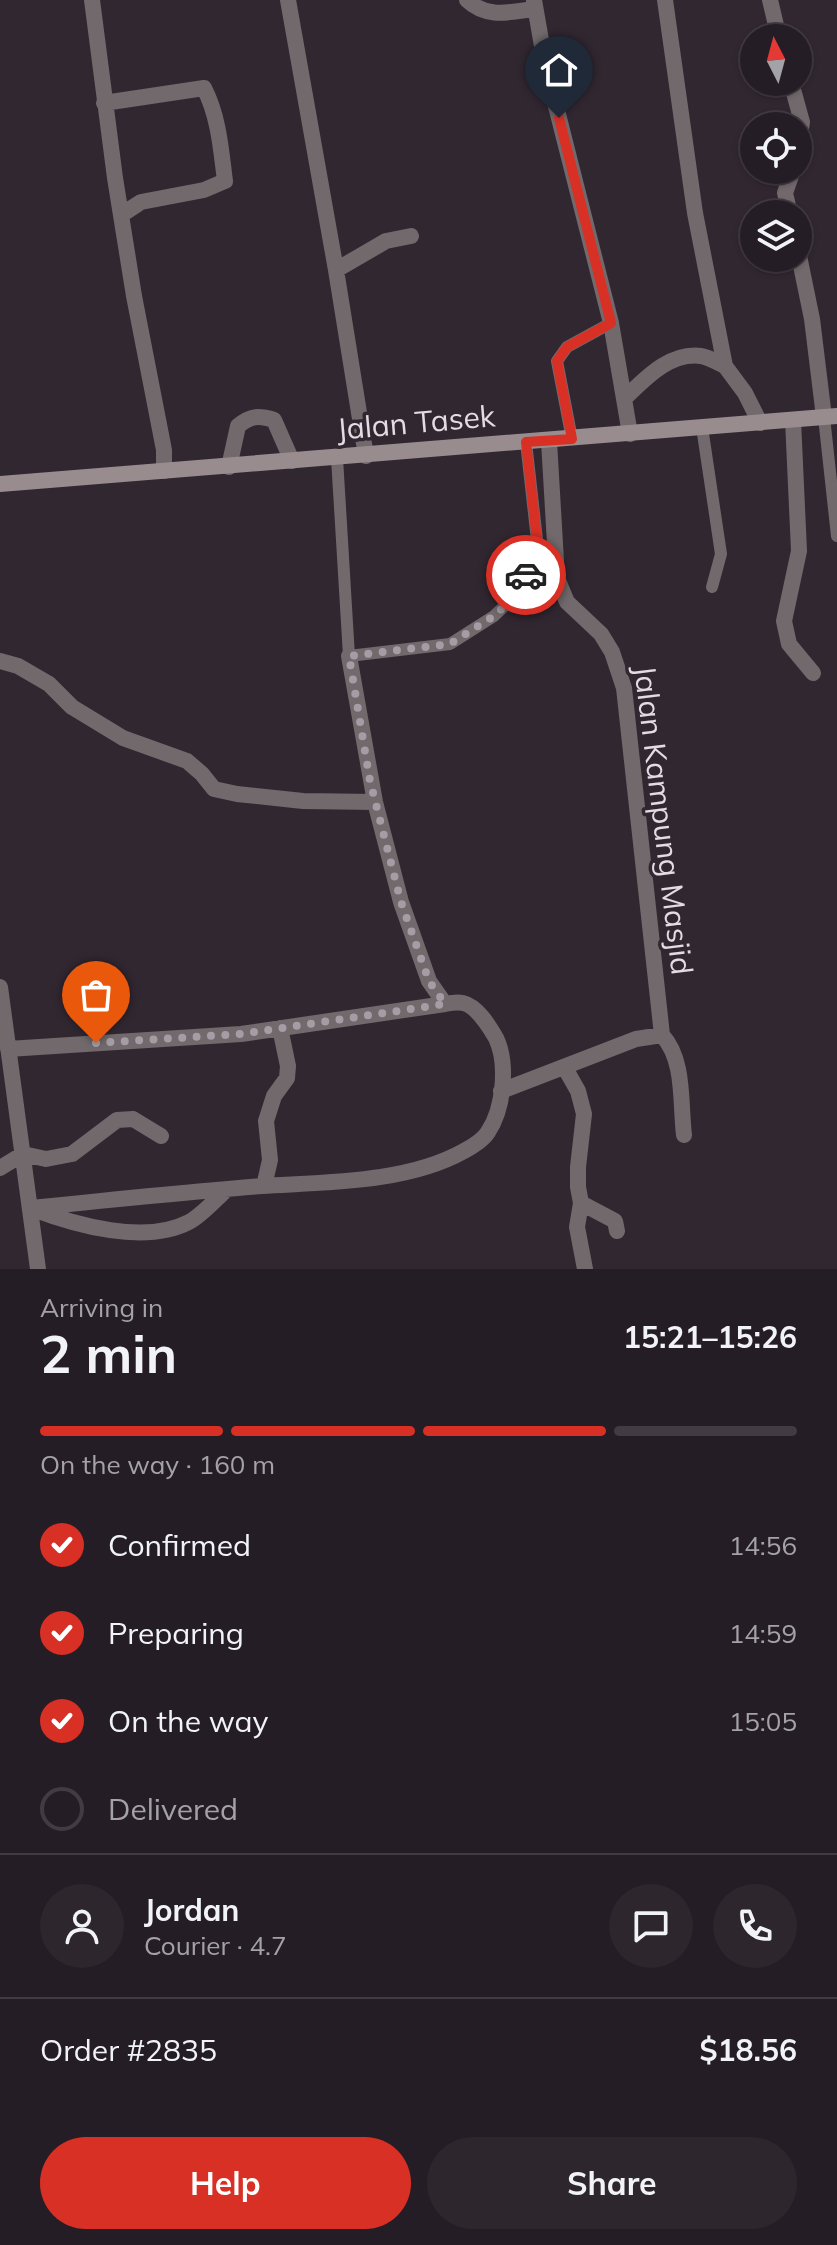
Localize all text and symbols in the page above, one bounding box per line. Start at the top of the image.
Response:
north arrow [740,24,812,96]
map controls [740,24,812,272]
pin [525,36,593,118]
icon: home [537,48,581,92]
button: locate [740,112,812,184]
button: layers [740,200,812,272]
street label: Jalan Tasek [335,396,497,448]
courier [486,535,566,615]
icon: car [504,553,548,597]
street label: Jalan Kampung Masjid [626,663,702,977]
pin [62,961,130,1043]
icon: bag [74,973,118,1017]
text: Arriving in [40,1291,163,1324]
text: 15:21–15:26 [623,1318,797,1356]
text: 2 min [40,1321,177,1386]
text: On the way · 160 m [40,1448,275,1481]
icon: check [40,1523,84,1567]
text: Confirmed [108,1526,251,1564]
text: 14:56 [729,1529,797,1562]
icon: check [40,1611,84,1655]
text: Preparing [108,1614,244,1652]
text: 14:59 [729,1617,797,1650]
icon: check [40,1699,84,1743]
text: On the way [108,1702,268,1740]
text: 15:05 [729,1705,797,1738]
text: Delivered [108,1790,238,1828]
button: person [40,1884,124,1968]
button: chat [609,1884,693,1968]
button: phone [713,1884,797,1968]
text: Jordan [144,1891,239,1929]
text: Courier · 4.7 [144,1929,287,1962]
text: Order #2835 [40,2031,217,2069]
text: $18.56 [700,2031,797,2069]
button: Help [40,2137,411,2229]
button: Share [427,2137,797,2229]

